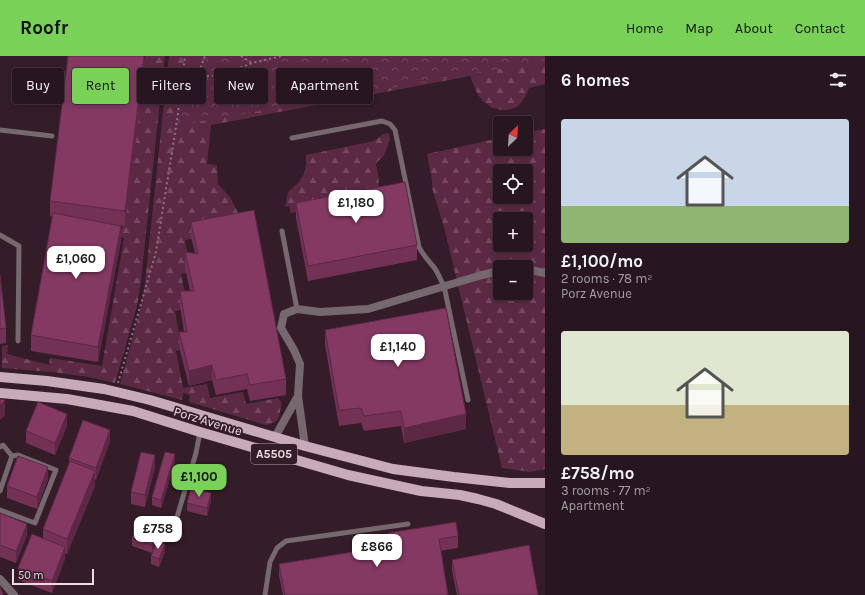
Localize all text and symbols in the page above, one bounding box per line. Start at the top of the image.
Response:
text: Roofr [20,17,68,39]
text: Home [626,20,663,37]
text: Map [685,20,713,37]
text: About [735,20,773,37]
text: Contact [795,20,845,37]
chip: Buy [12,68,64,104]
chip: Rent [72,68,129,104]
chip: Filters [137,68,206,104]
chip: New [214,68,268,104]
chip: Apartment [276,68,373,104]
icon: filters [827,69,849,91]
text: 6 homes [561,70,630,90]
north arrow [493,116,533,156]
map controls [493,116,533,300]
icon: home [669,145,741,217]
button: locate [493,164,533,204]
pin: £1,180 [323,190,389,224]
text: £1,180 [337,195,375,210]
button: + [493,212,533,252]
pin: £1,060 [43,246,109,280]
text: £1,060 [56,251,96,266]
text: £1,100/mo [561,251,643,271]
button: − [493,260,533,300]
text: 2 rooms · 78 m² [561,271,653,286]
text: Porz Avenue [561,286,632,301]
pin: £1,140 [365,334,431,368]
text: £1,140 [380,339,416,354]
icon: home [669,357,741,429]
street label: Porz Avenue [172,403,244,439]
road number: A5505 [251,444,297,464]
text: £758/mo [561,463,634,483]
pin: £1,100 [166,464,232,498]
text: £1,100 [181,469,217,484]
text: 3 rooms · 77 m² [561,483,651,498]
text: Apartment [561,498,624,513]
pin: £758 [134,516,182,550]
text: £758 [143,521,173,536]
pin: £866 [353,534,401,568]
text: £866 [361,539,393,554]
scale bar [12,567,94,586]
text: 50 m [18,569,44,582]

